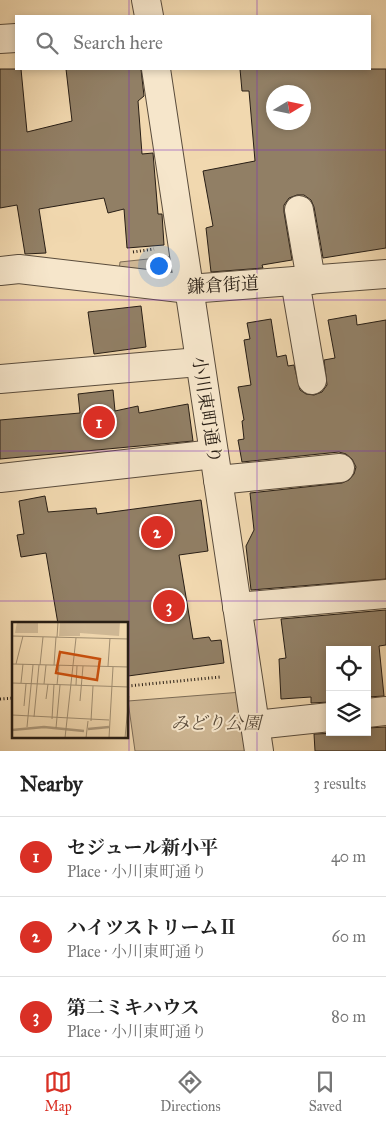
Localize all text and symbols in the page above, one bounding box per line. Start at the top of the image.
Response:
search box [15,15,371,70]
icon: search [33,29,61,57]
text: Search here [73,31,163,54]
north arrow [266,85,311,130]
your location [146,253,172,279]
street label: 鎌倉街道 [186,272,260,298]
street label: 小川東町通り [188,355,226,465]
pin: 1 [83,403,115,441]
pin: 2 [141,513,173,551]
pin: 3 [153,587,185,625]
inset map [12,622,129,738]
map controls [326,646,371,736]
button: locate [326,646,371,691]
button: layers [326,691,371,736]
park label: みどり公園 [171,712,264,734]
text: Nearby [20,771,83,797]
text: 3 results [313,774,366,793]
text: セジュール新小平 [67,836,218,859]
text: 1 [33,847,39,866]
text: 40 m [331,847,366,866]
text: Place · 小川東町通り [67,862,207,881]
text: ハイツストリームⅡ [67,916,238,939]
text: 2 [32,927,40,946]
text: 60 m [332,927,366,946]
text: Place · 小川東町通り [67,942,207,961]
text: 第二ミキハウス [67,996,199,1019]
text: 3 [33,1007,39,1026]
text: 80 m [331,1007,366,1026]
text: Place · 小川東町通り [67,1022,207,1041]
tab: Map [44,1068,72,1115]
tab: Directions [160,1068,221,1115]
tab: Saved [309,1068,342,1115]

